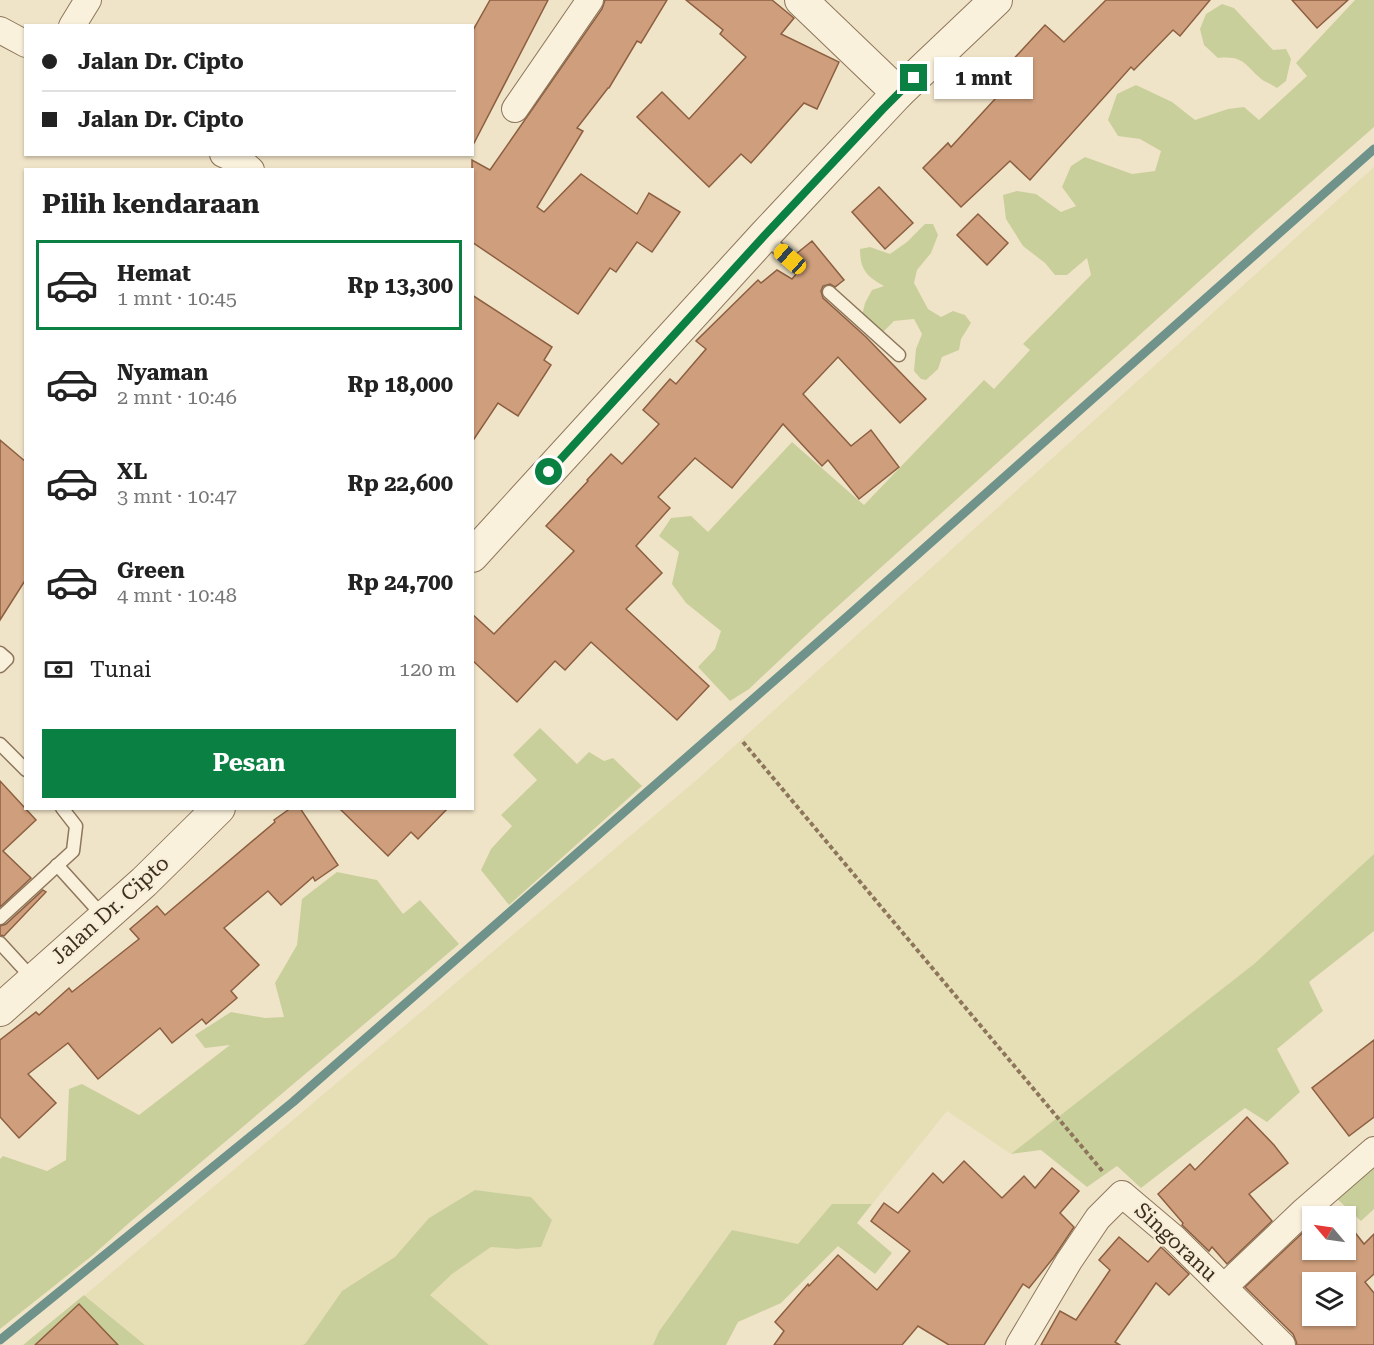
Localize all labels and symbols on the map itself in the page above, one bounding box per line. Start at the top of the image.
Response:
callout: 1 mnt [935,57,1034,99]
route end [900,64,927,91]
car [771,240,809,278]
route start [535,458,562,485]
street label: Jalan Dr. Cipto [46,851,174,969]
street label: Singoranu [1130,1198,1222,1286]
north arrow [1302,1206,1356,1260]

